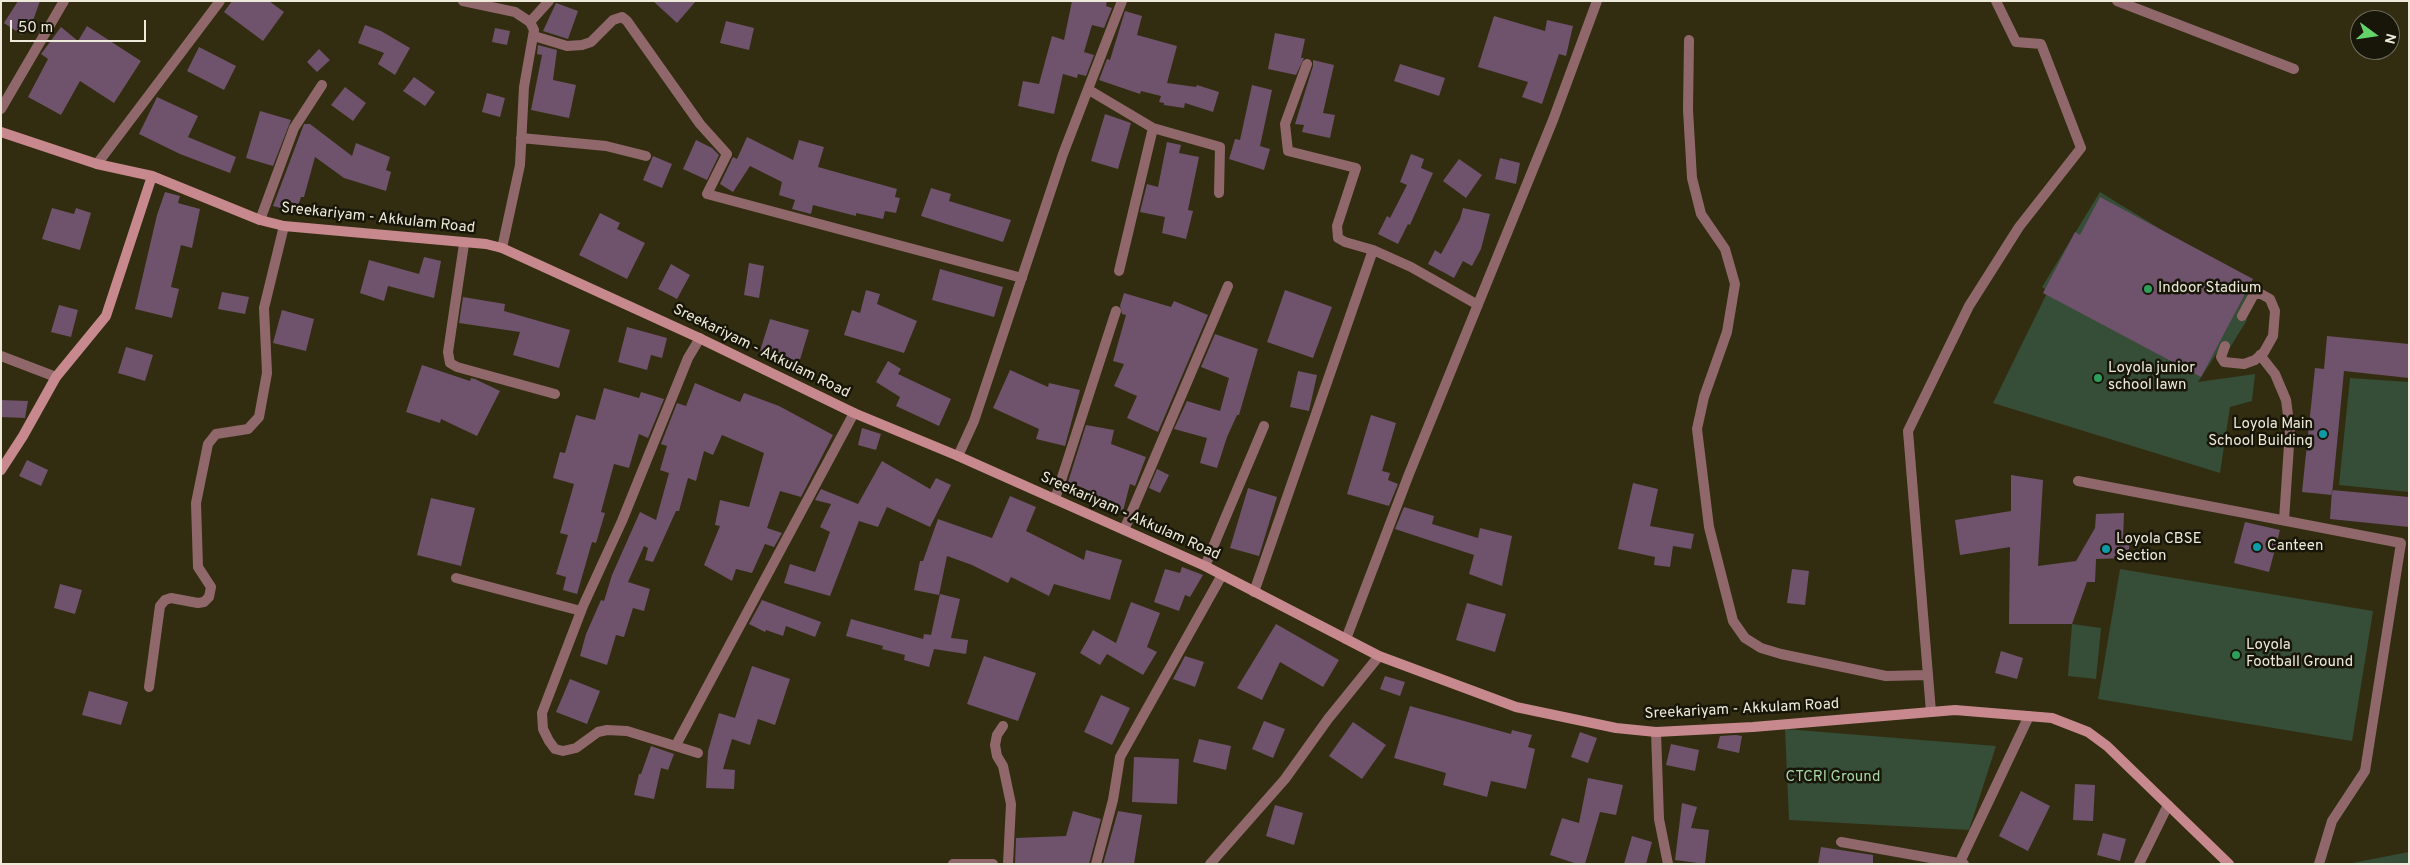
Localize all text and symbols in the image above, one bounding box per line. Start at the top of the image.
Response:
scale bar [12,10,149,42]
north arrow [2350,10,2400,60]
text: 50 m [18,19,53,38]
text: N [2380,32,2399,45]
street label: Sreekariyam - Akkulam Road [280,200,476,238]
place label: Indoor Stadium [2158,280,2262,298]
marker: Indoor Stadium [2142,283,2154,295]
street label: Sreekariyam - Akkulam Road [669,301,853,403]
place label: Loyola junior school lawn [2108,360,2195,395]
marker: Loyola junior school lawn [2092,372,2104,384]
place label: Loyola Main School Building [2208,416,2313,451]
marker: Loyola Main School Building [2317,428,2329,440]
street label: Sreekariyam - Akkulam Road [1037,469,1223,565]
place label: Loyola CBSE Section [2116,531,2202,566]
place label: Canteen [2267,538,2324,556]
marker: Canteen [2251,541,2263,553]
marker: Loyola CBSE Section [2100,543,2112,555]
place label: Loyola Football Ground [2246,637,2353,672]
marker: Loyola Football Ground [2230,649,2242,661]
street label: Sreekariyam - Akkulam Road [1644,696,1840,724]
park label: CTCRI Ground [1786,769,1880,787]

